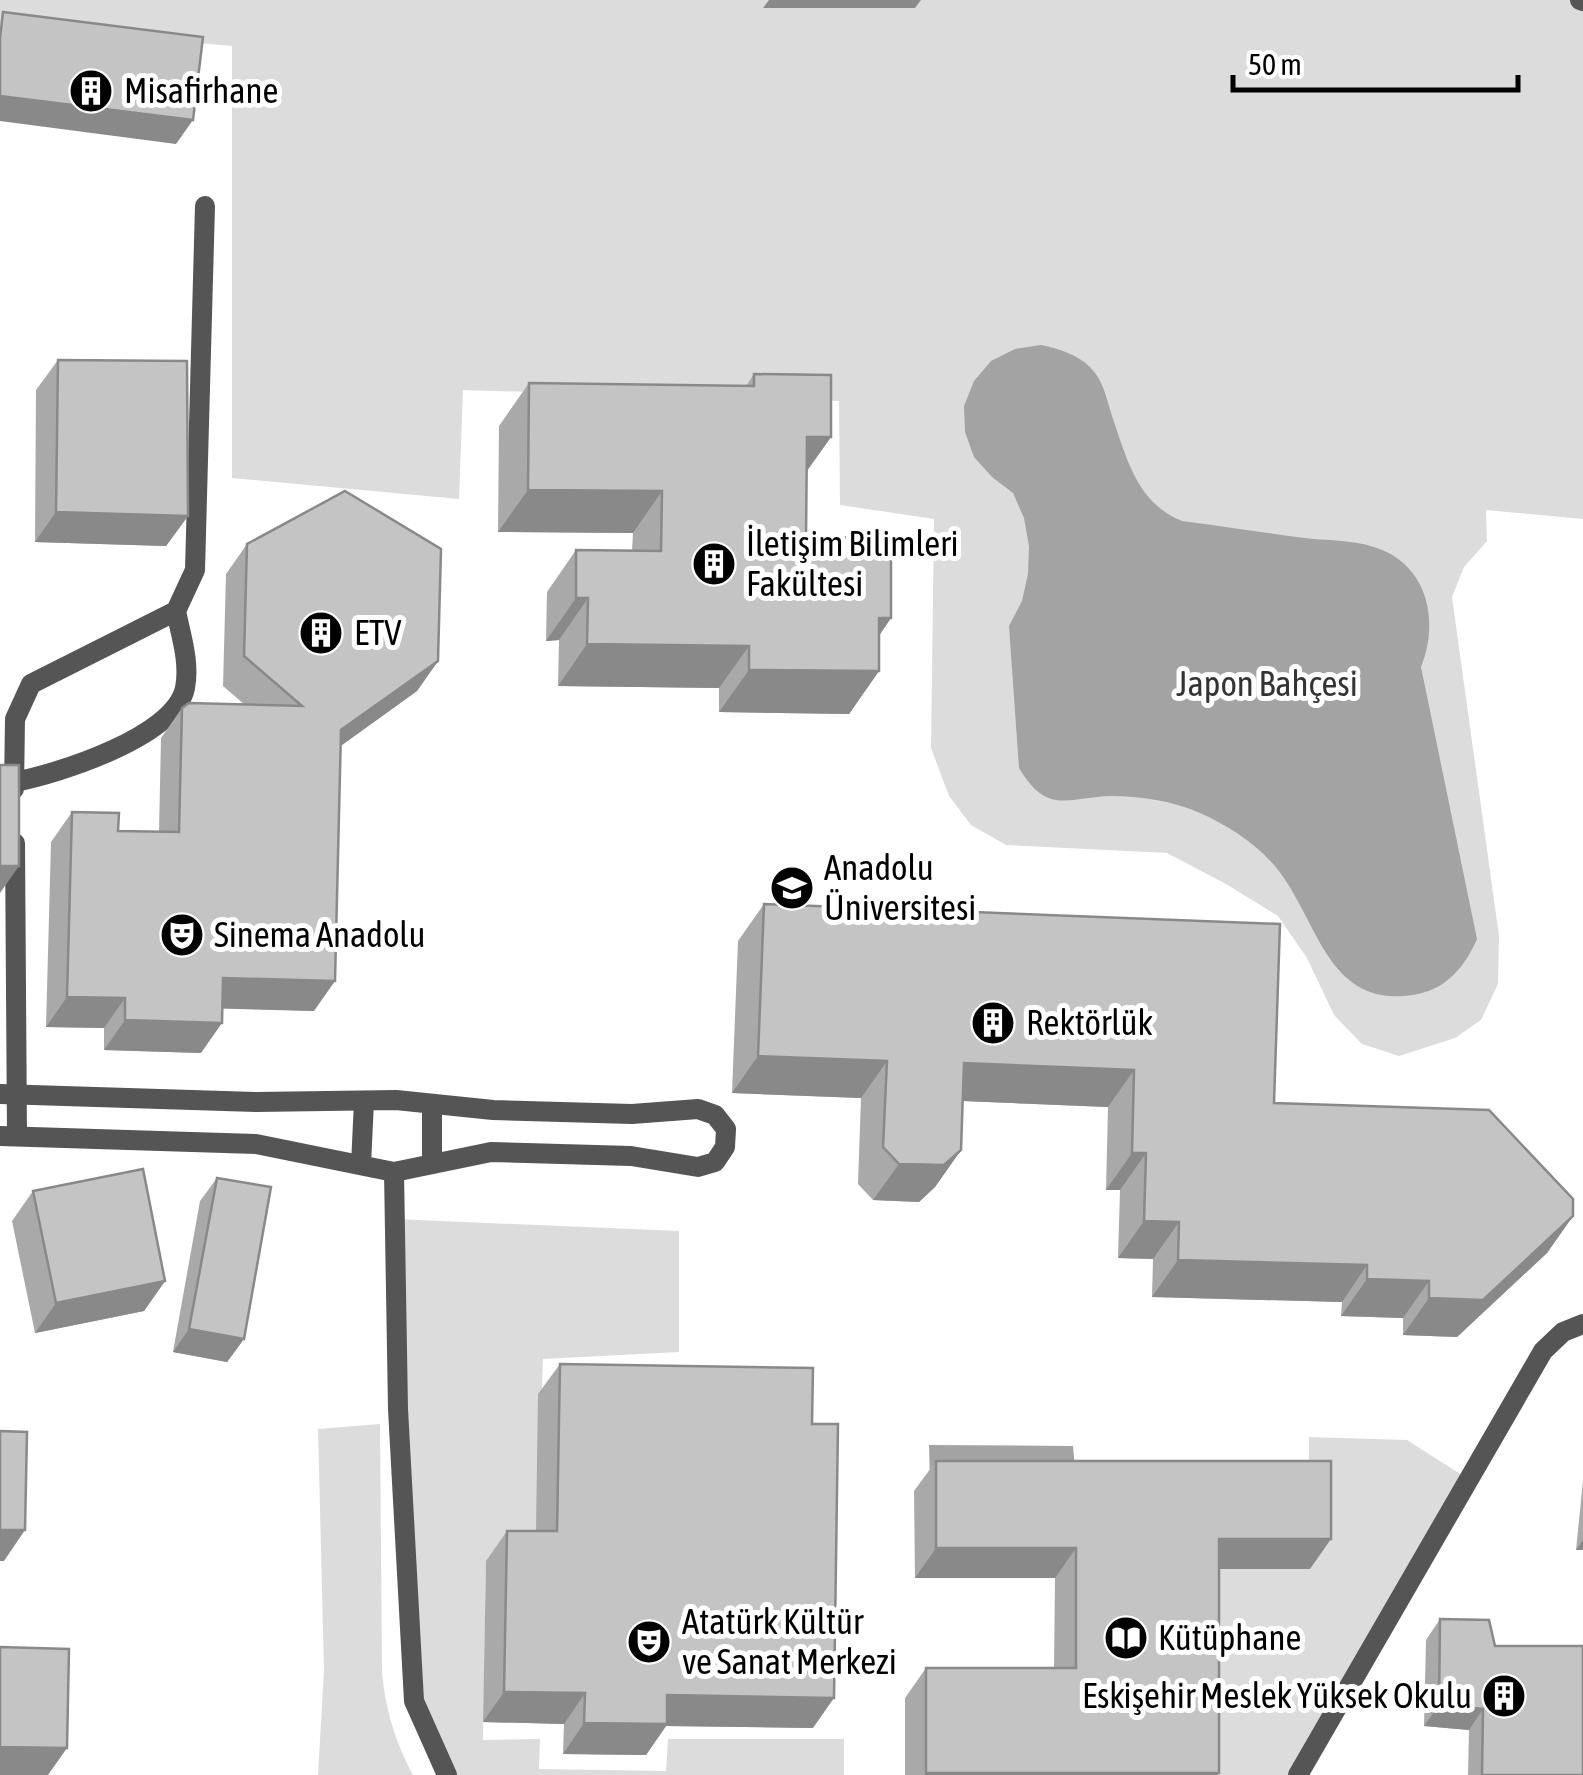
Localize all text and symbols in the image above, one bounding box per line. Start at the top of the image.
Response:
scale bar [1233,30,1518,92]
text: 50 m [1248,47,1302,81]
building icon: Misafirhane [68,68,114,114]
place label: Misafirhane [124,70,278,110]
place label: İletişim Bilimleri Fakültesi [746,523,959,603]
building icon: İletişim Bilimleri Fakültesi [691,541,737,587]
building icon: ETV [298,610,344,656]
place label: ETV [354,612,402,652]
park label: Japon Bahçesi [1176,663,1358,703]
place label: Anadolu Üniversitesi [824,847,976,927]
school or university icon: Anadolu Üniversitesi [769,865,815,911]
theatre icon: Sinema Anadolu [159,912,205,958]
place label: Sinema Anadolu [214,914,426,954]
building icon: Rektörlük [970,1000,1016,1046]
place label: Rektörlük [1026,1002,1153,1042]
place label: Atatürk Kültür ve Sanat Merkezi [682,1601,897,1681]
library icon: Kütüphane [1103,1615,1149,1661]
place label: Kütüphane [1158,1617,1301,1657]
theatre icon: Atatürk Kültür ve Sanat Merkezi [626,1619,672,1665]
building icon: Eskişehir Meslek Yüksek Okulu [1481,1673,1527,1719]
place label: Eskişehir Meslek Yüksek Okulu [1082,1675,1472,1715]

